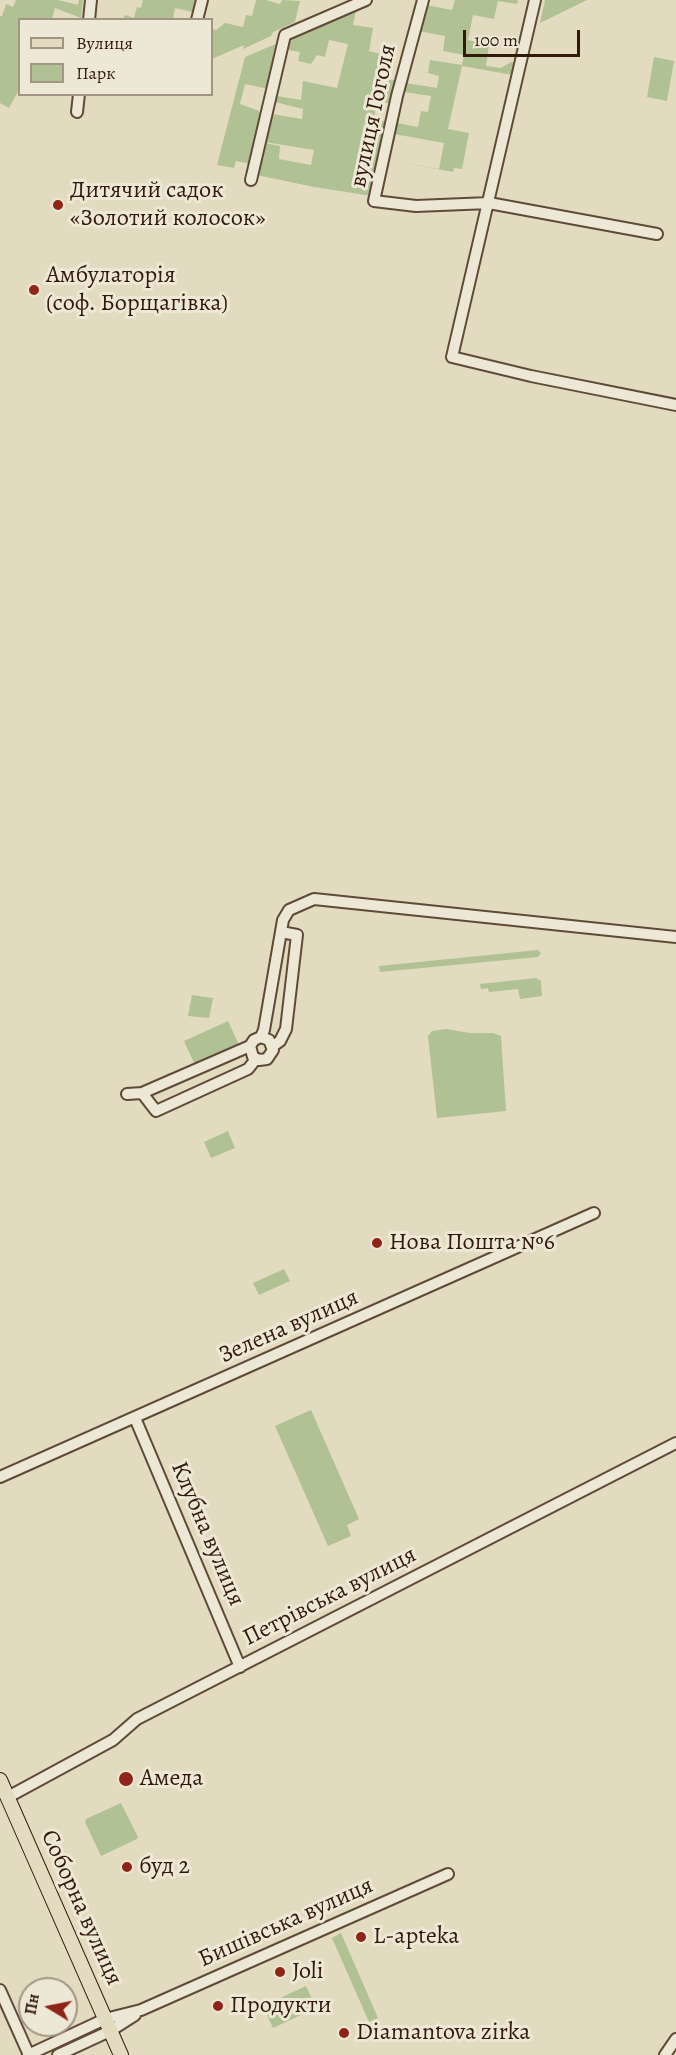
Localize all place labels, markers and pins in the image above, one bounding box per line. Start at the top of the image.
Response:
place label: Дитячий садок «Золотий колосок» [70,177,266,233]
marker: Дитячий садок «Золотий колосок» [51,198,65,212]
place label: Амбулаторія (соф. Борщагівка) [46,262,228,318]
marker: Амбулаторія (соф. Борщагівка) [27,283,41,297]
place label: Нова Пошта №6 [389,1229,555,1257]
marker: Нова Пошта №6 [370,1236,384,1250]
place label: Амеда [140,1765,203,1793]
marker: Амеда [117,1770,135,1788]
place label: буд 2 [139,1853,190,1881]
marker: буд 2 [120,1860,134,1874]
place label: L-apteka [373,1923,459,1951]
marker: L-apteka [354,1930,368,1944]
place label: Joli [292,1958,323,1986]
marker: Joli [273,1965,287,1979]
place label: Продукти [230,1992,332,2020]
marker: Продукти [211,1999,225,2013]
place label: Diamantova zirka [356,2019,530,2047]
marker: Diamantova zirka [337,2026,351,2040]

